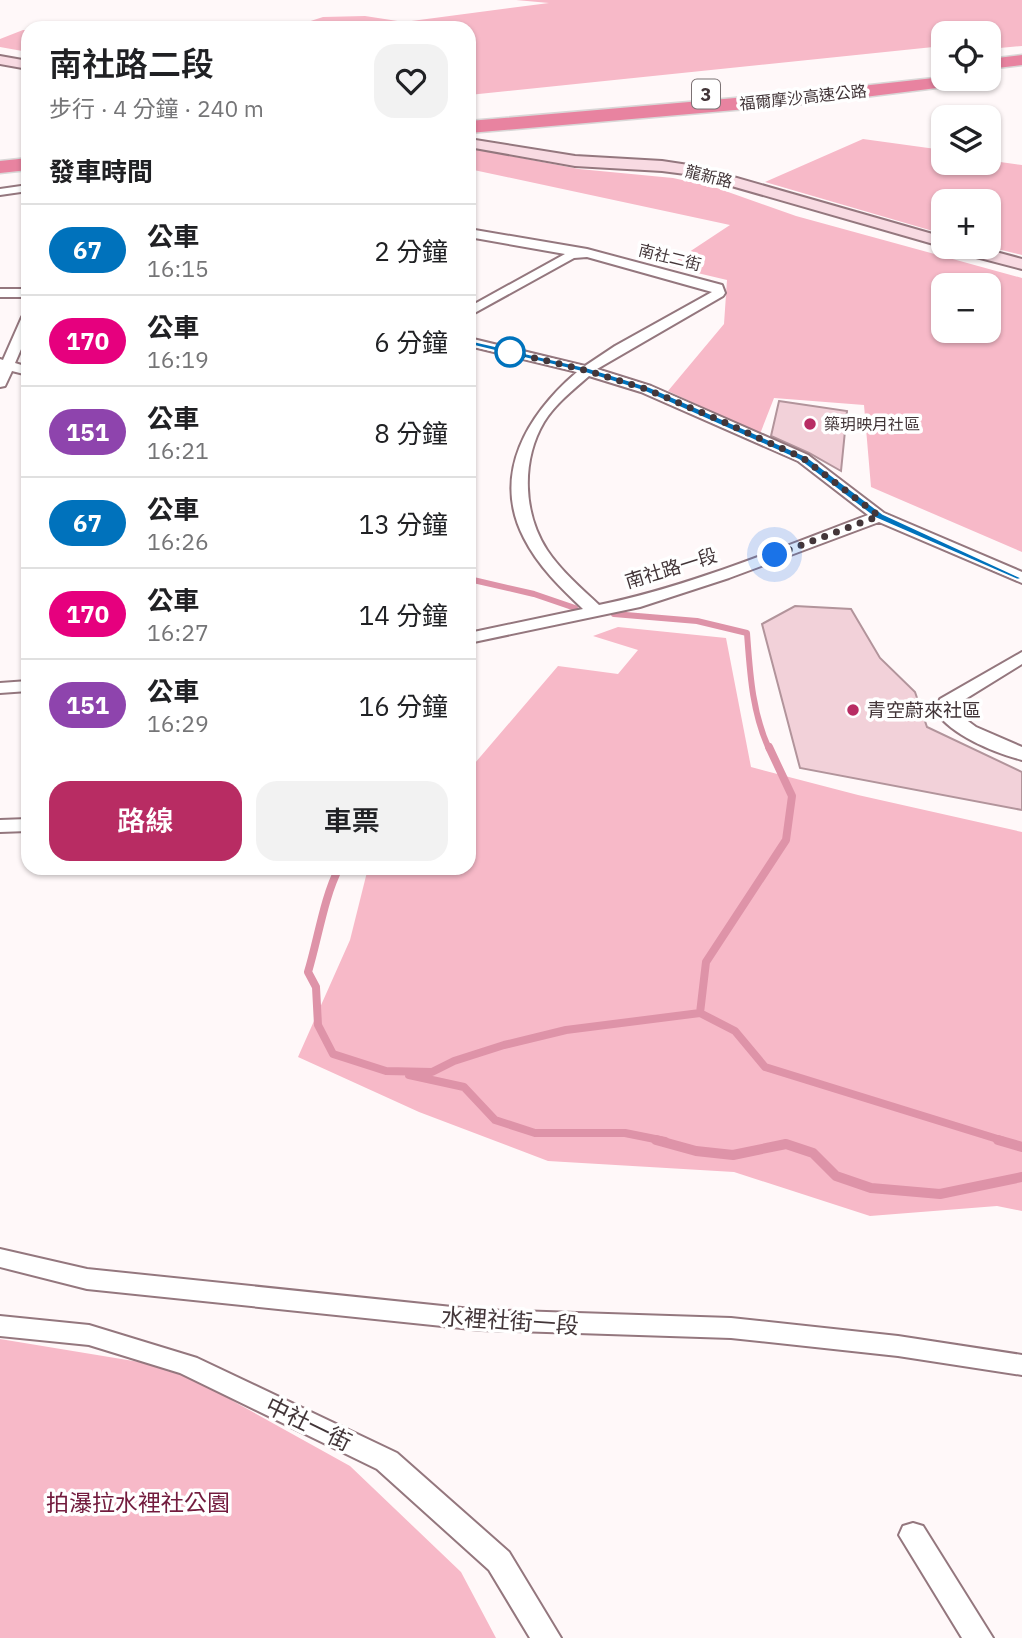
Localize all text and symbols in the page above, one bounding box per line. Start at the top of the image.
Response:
map controls [931,21,1001,343]
button: locate [931,21,1001,91]
text: 南社路二段 [49,42,214,85]
button: heart [374,44,448,118]
road number: 3 [692,80,720,108]
street label: 福爾摩沙高速公路 [738,80,868,114]
text: 步行 · 4 分鐘 · 240 m [49,93,264,123]
button: layers [931,105,1001,175]
text: 發車時間 [49,154,153,188]
street label: 龍新路 [683,160,735,192]
button: + [931,189,1001,259]
text: 公車 [147,219,199,253]
text: 67 [73,234,102,266]
text: 2 分鐘 [374,234,448,268]
street label: 南社二街 [637,240,703,274]
text: 16:15 [147,253,209,283]
button: − [931,273,1001,343]
text: 公車 [147,310,199,344]
text: 170 [66,325,109,357]
text: 6 分鐘 [374,325,448,359]
unlabelled marker [495,337,525,367]
text: 16:19 [147,344,209,374]
text: 公車 [147,401,199,435]
place label: 築玥映月社區 [824,414,920,434]
text: 151 [66,416,109,448]
text: 8 分鐘 [374,416,448,450]
marker: 築玥映月社區 [802,416,818,432]
text: 16:21 [147,435,209,465]
text: 公車 [147,492,199,526]
text: 67 [73,507,102,539]
text: 13 分鐘 [359,507,448,541]
text: 16:26 [147,526,209,556]
your location [757,537,792,572]
street label: 南社路一段 [622,543,720,593]
text: 公車 [147,583,199,617]
text: 170 [66,598,109,630]
text: 14 分鐘 [359,598,448,632]
text: 16:27 [147,617,209,647]
text: 公車 [147,674,199,708]
text: 151 [66,689,109,721]
text: 16 分鐘 [359,689,448,723]
place label: 青空蔚來社區 [867,698,981,722]
marker: 青空蔚來社區 [845,702,861,718]
text: 16:29 [147,708,209,738]
button: 路線 [49,781,242,861]
button: 車票 [256,781,448,861]
street label: 水裡社街一段 [440,1300,580,1340]
street label: 中社一街 [261,1389,357,1457]
park label: 拍瀑拉水裡社公園 [46,1487,230,1517]

